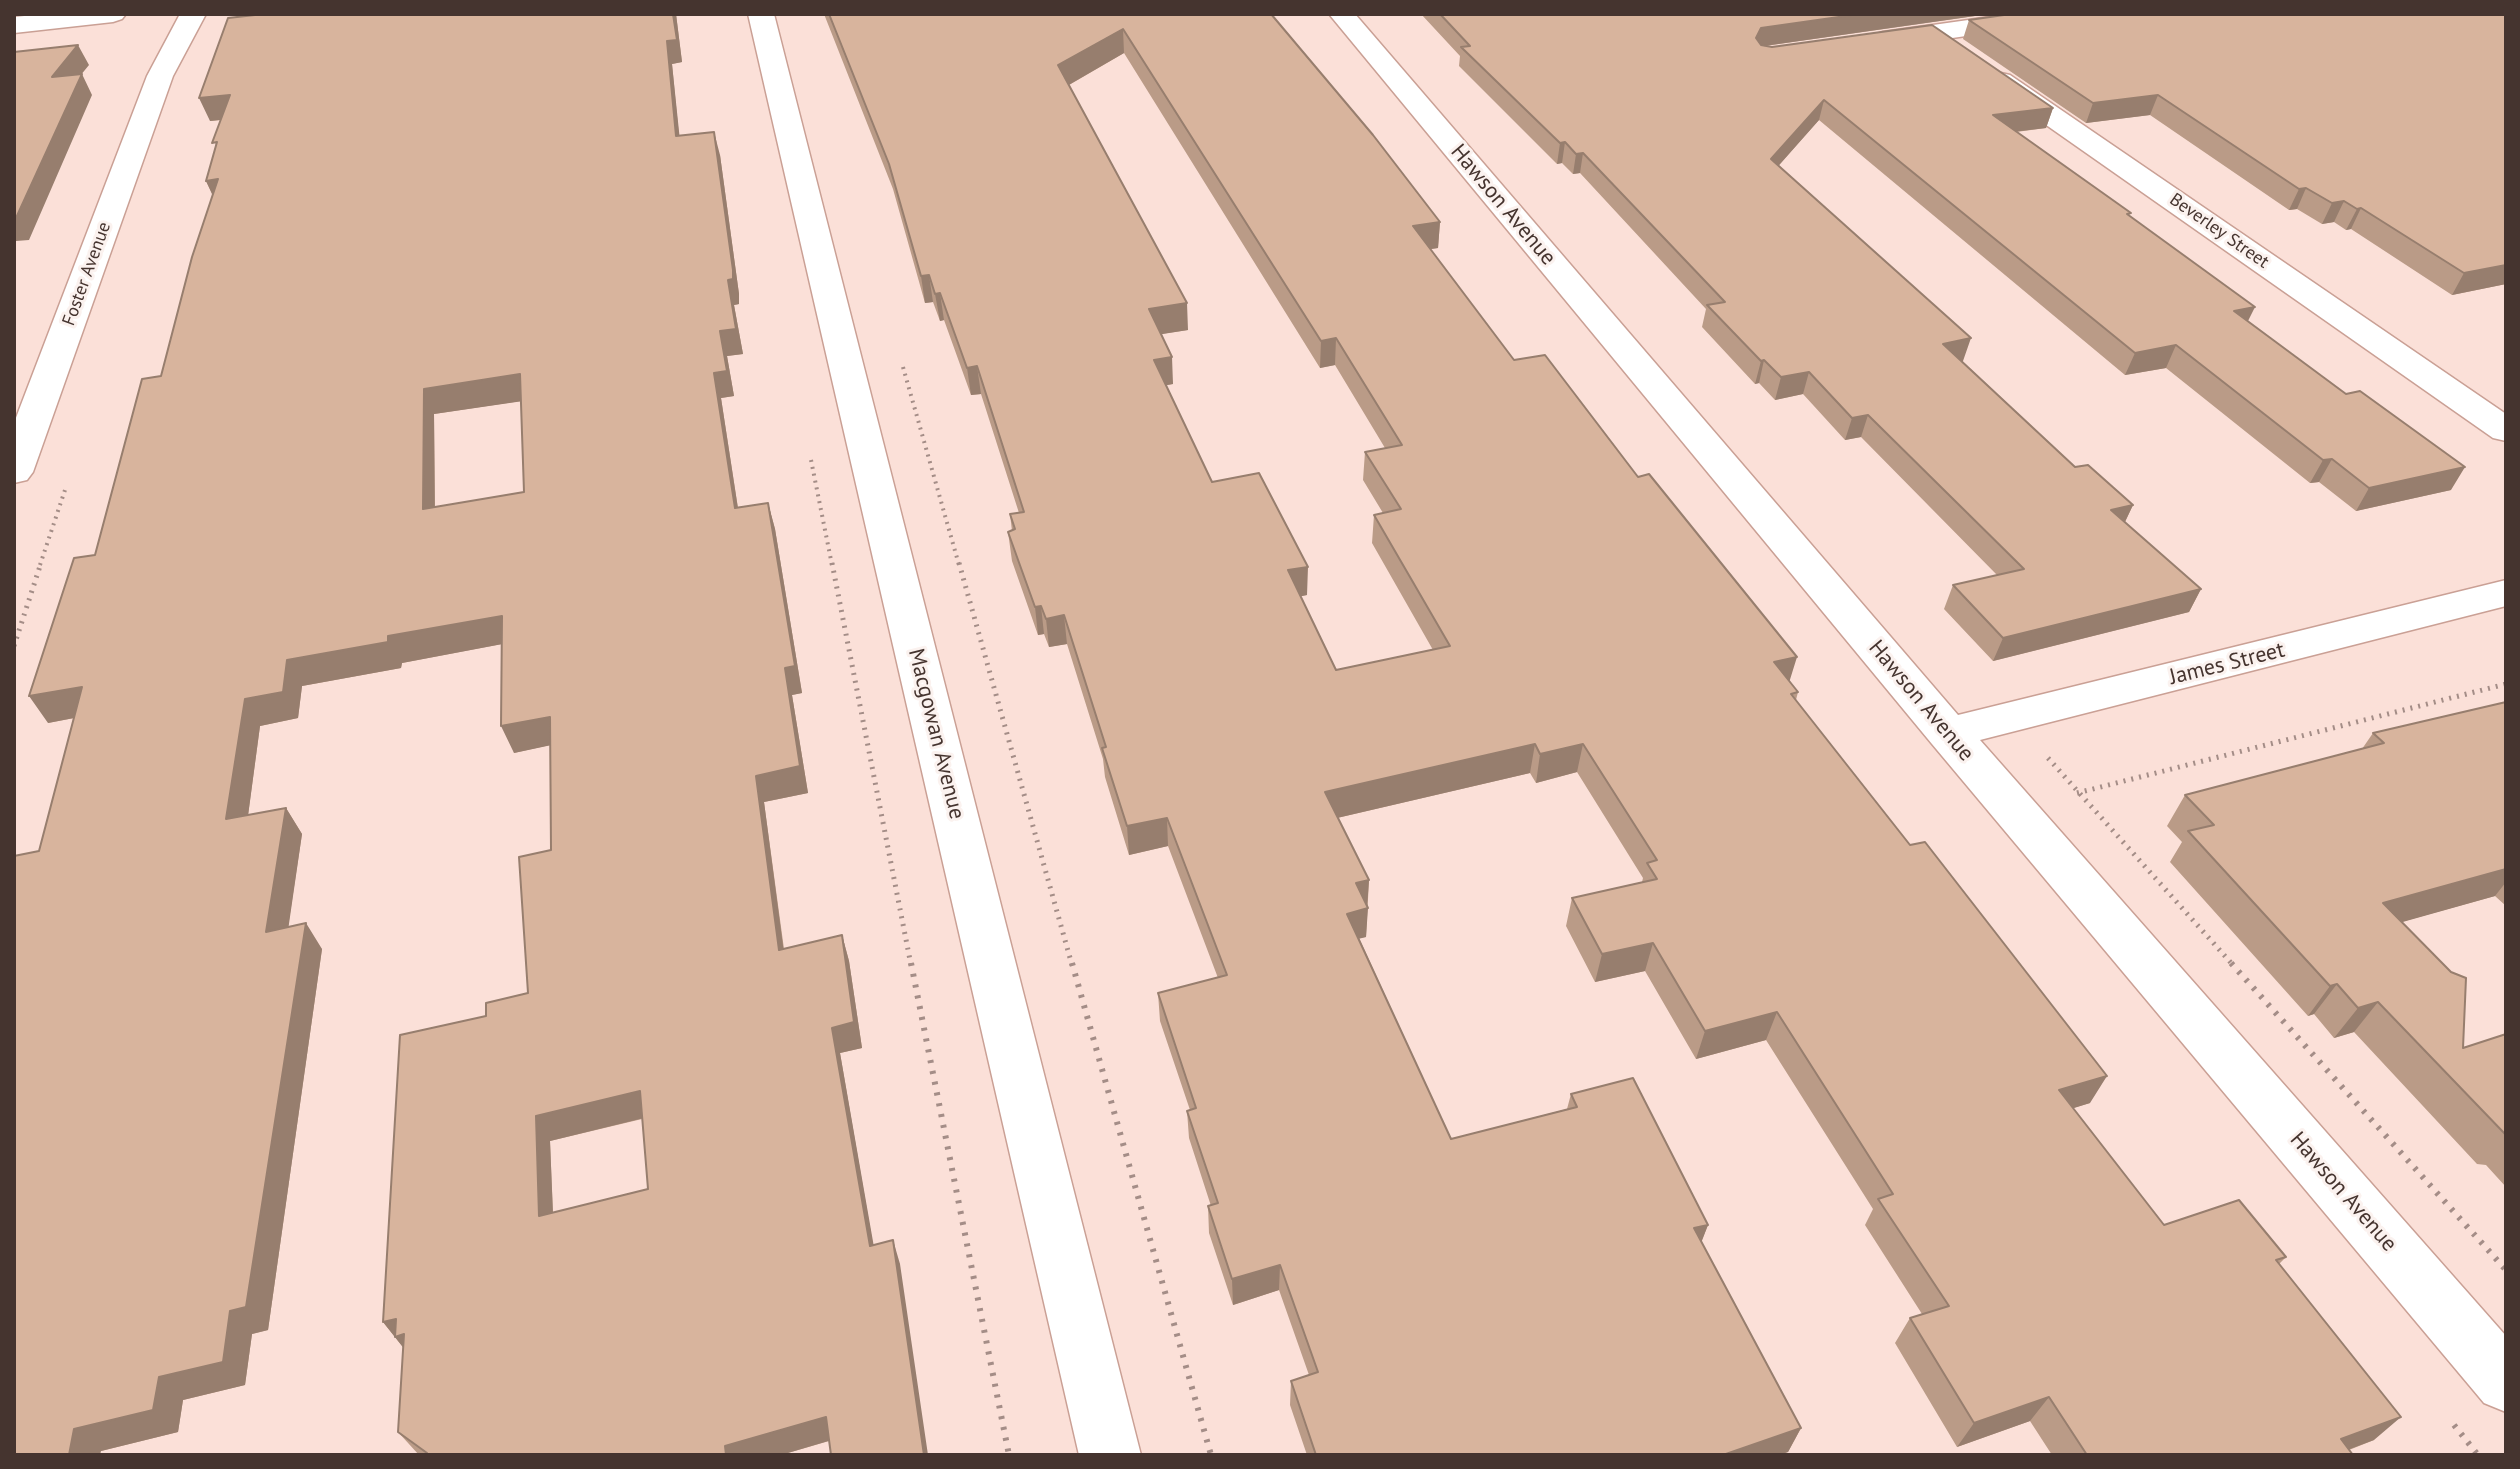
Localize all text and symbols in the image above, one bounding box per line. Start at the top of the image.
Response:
street label: Hawson Avenue [1445,139,1561,271]
street label: Beverley Street [2165,189,2273,273]
street label: Foster Avenue [58,219,116,329]
street label: Hawson Avenue [1863,635,1979,767]
street label: James Street [2167,637,2287,691]
street label: Macgowan Avenue [902,646,970,822]
street label: Hawson Avenue [2284,1127,2402,1257]

